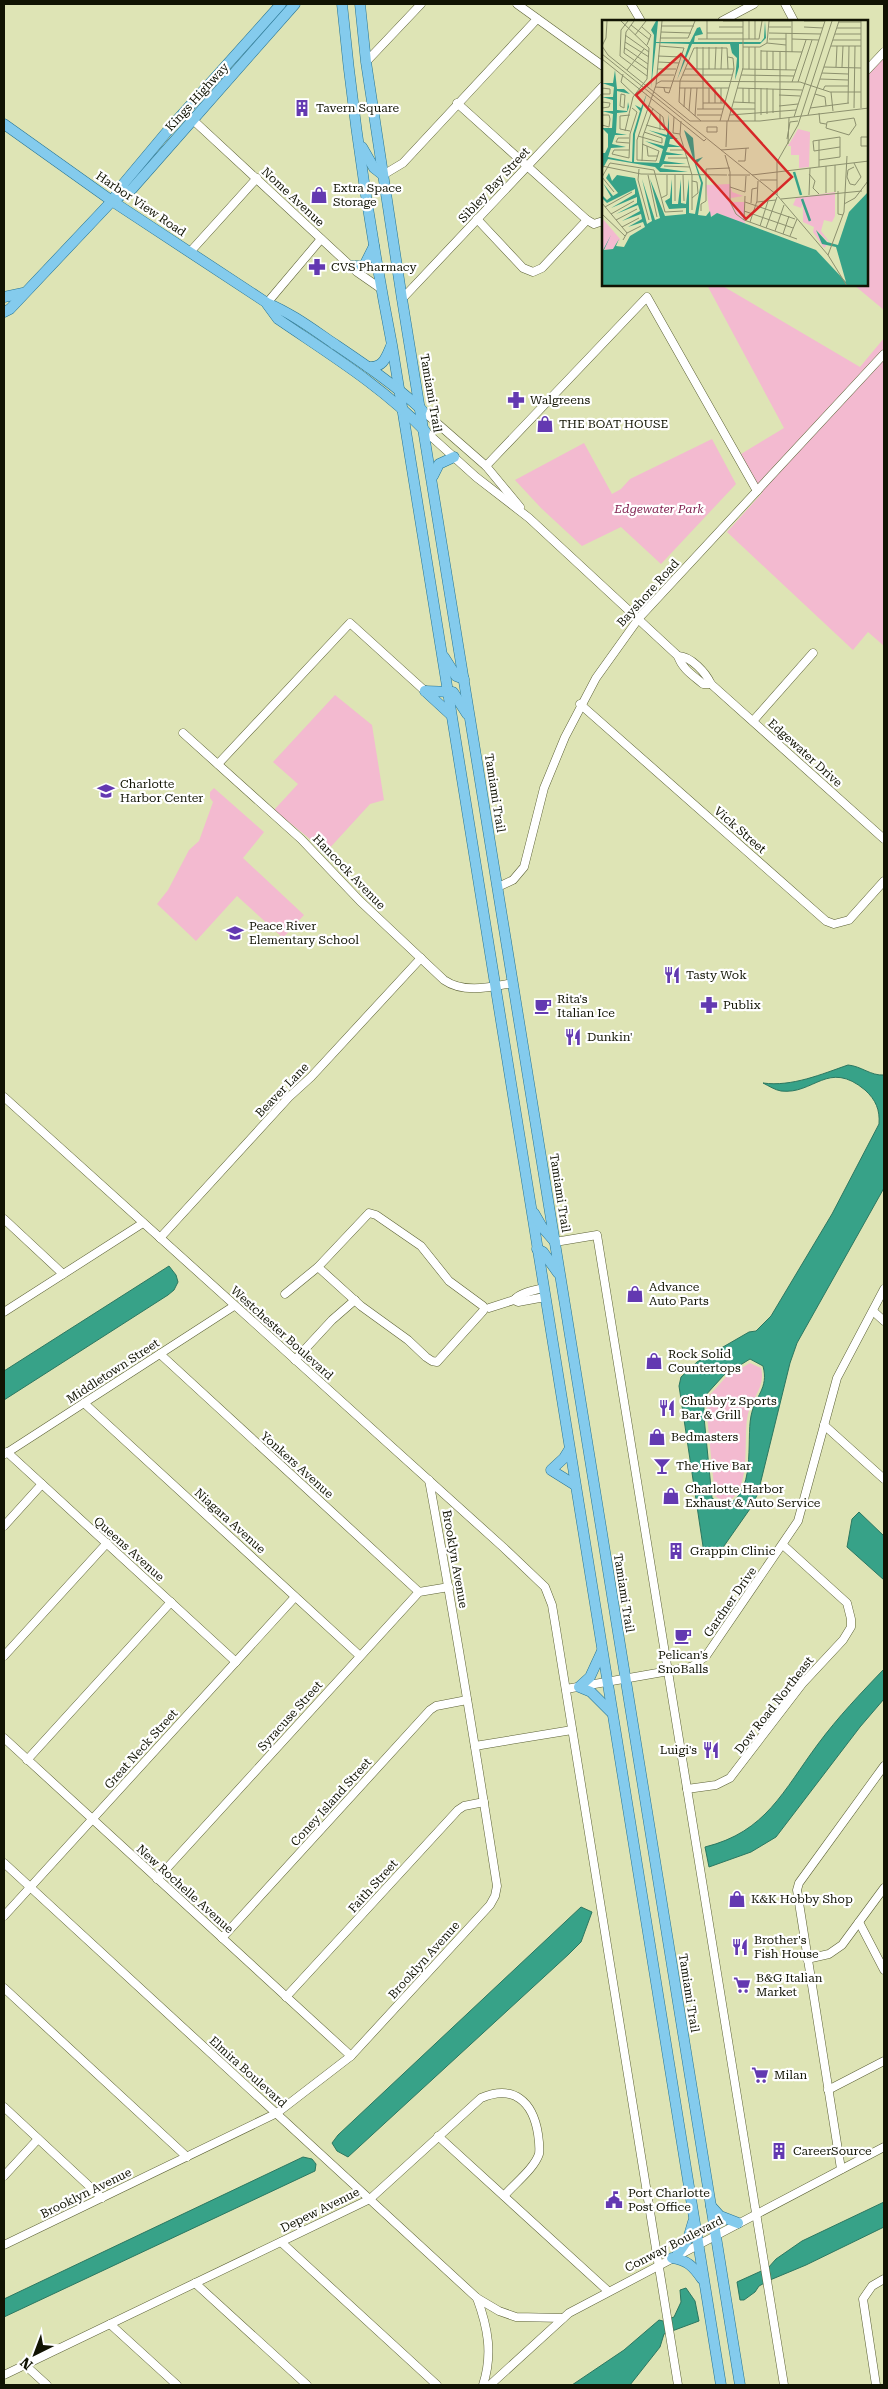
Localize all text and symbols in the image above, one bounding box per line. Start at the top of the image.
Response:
inset map [602,20,868,286]
street label: Kings Highway [163,59,232,134]
building icon: Tavern Square [292,98,312,118]
place label: Tavern Square [316,101,400,115]
street label: Sibley Bay Street [455,144,533,226]
street label: Nome Avenue [259,164,327,230]
street label: Harbor View Road [93,169,189,239]
place label: Extra Space Storage [333,181,402,209]
shop icon: Extra Space Storage [309,185,329,205]
pharmacy icon: CVS Pharmacy [307,257,327,277]
place label: CVS Pharmacy [331,260,418,274]
street label: Tamiami Trail [417,353,445,434]
pharmacy icon: Walgreens [506,390,526,410]
place label: Walgreens [530,393,590,407]
shop icon: THE BOAT HOUSE [535,414,555,434]
place label: THE BOAT HOUSE [559,417,668,431]
park label: Edgewater Park [613,502,704,516]
street label: Bayshore Road [614,556,682,630]
street label: Edgewater Drive [765,716,845,790]
street label: Tamiami Trail [482,753,508,834]
place label: Charlotte Harbor Center [120,777,203,805]
school or university icon: Charlotte Harbor Center [96,781,116,801]
street label: Vick Street [711,804,769,857]
street label: Hancock Avenue [310,832,389,913]
place label: Peace River Elementary School [249,919,359,947]
school or university icon: Peace River Elementary School [225,923,245,943]
restaurant icon: Tasty Wok [662,965,682,985]
place label: Tasty Wok [686,968,747,982]
place label: Rita's Italian Ice [557,992,615,1020]
pharmacy icon: Publix [699,995,719,1015]
cafe icon: Rita's Italian Ice [533,996,553,1016]
place label: Publix [723,998,761,1012]
restaurant icon: Dunkin' [563,1027,583,1047]
place label: Dunkin' [587,1030,633,1044]
street label: Beaver Lane [252,1059,312,1120]
street label: Tamiami Trail [547,1153,573,1234]
place label: Advance Auto Parts [649,1280,709,1308]
street label: Westchester Boulevard [228,1283,336,1383]
shop icon: Advance Auto Parts [625,1284,645,1304]
street label: Middletown Street [64,1336,162,1406]
place label: Rock Solid Countertops [668,1347,741,1375]
shop icon: Rock Solid Countertops [644,1351,664,1371]
place label: Chubby'z Sports Bar & Grill [681,1394,777,1422]
restaurant icon: Chubby'z Sports Bar & Grill [657,1398,677,1418]
shop icon: Bedmasters [647,1427,667,1447]
street label: Yonkers Avenue [258,1429,336,1502]
place label: Bedmasters [671,1430,738,1444]
bar icon: The Hive Bar [652,1456,672,1476]
place label: The Hive Bar [676,1459,751,1473]
place label: Charlotte Harbor Exhaust & Auto Service [685,1482,821,1510]
street label: Niagara Avenue [192,1486,269,1557]
shop icon: Charlotte Harbor Exhaust & Auto Service [661,1486,681,1506]
street label: Brooklyn Avenue [439,1509,471,1610]
street label: Queens Avenue [91,1514,167,1585]
building icon: Grappin Clinic [666,1541,686,1561]
place label: Grappin Clinic [690,1544,776,1558]
street label: Tamiami Trail [611,1553,637,1634]
street label: Gardner Drive [701,1564,760,1640]
cafe icon: Pelican's SnoBalls [673,1626,693,1646]
place label: Pelican's SnoBalls [658,1648,708,1676]
street label: Dow Road Northeast [732,1653,817,1756]
street label: Syracuse Street [255,1678,325,1754]
street label: Great Neck Street [101,1706,181,1792]
restaurant icon: Luigi's [701,1740,721,1760]
place label: Luigi's [660,1743,697,1757]
street label: Coney Island Street [288,1755,375,1849]
street label: New Rochelle Avenue [134,1842,237,1936]
street label: Faith Street [346,1856,401,1915]
shop icon: K&K Hobby Shop [727,1889,747,1909]
place label: K&K Hobby Shop [751,1892,853,1906]
street label: Brooklyn Avenue [386,1918,463,2002]
place label: Brother's Fish House [754,1933,819,1961]
restaurant icon: Brother's Fish House [730,1937,750,1957]
street label: Tamiami Trail [676,1953,702,2034]
place label: B&G Italian Market [756,1971,823,1999]
supermarket icon: B&G Italian Market [732,1975,752,1995]
street label: Elmira Boulevard [206,2034,290,2111]
supermarket icon: Milan [750,2065,770,2085]
place label: Milan [774,2068,807,2082]
building icon: CareerSource [769,2141,789,2161]
place label: CareerSource [793,2144,872,2158]
street label: Brooklyn Avenue [38,2165,134,2221]
street label: Depew Avenue [278,2185,362,2235]
place label: Port Charlotte Post Office [628,2186,710,2214]
public building icon: Port Charlotte Post Office [604,2190,624,2210]
street label: Conway Boulevard [622,2213,726,2275]
north arrow [10,2329,60,2379]
text: N [17,2354,36,2373]

